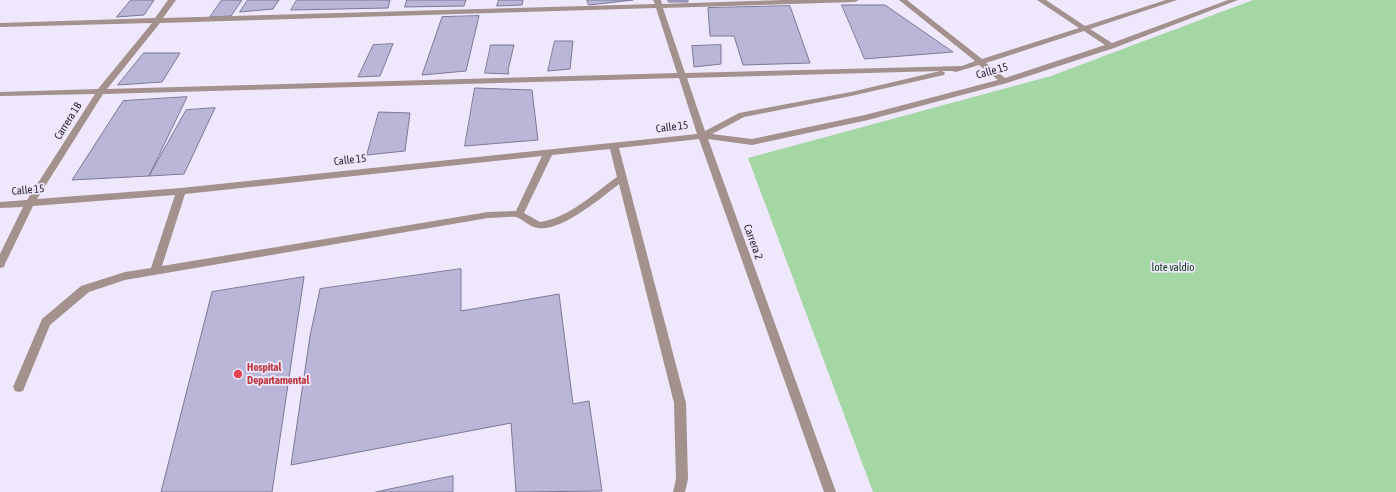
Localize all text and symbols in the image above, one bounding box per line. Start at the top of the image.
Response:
street label: Calle 15 [974,60,1010,82]
street label: Carrera 1B [51,100,85,142]
street label: Calle 15 [655,118,689,136]
street label: Calle 15 [333,152,367,168]
street label: Calle 15 [11,182,45,198]
street label: Carrera 2 [741,223,765,261]
park label: lote valdio [1152,261,1194,275]
place label: Hospital Departamental [247,361,309,387]
marker: Hospital Departamental [232,368,244,380]

